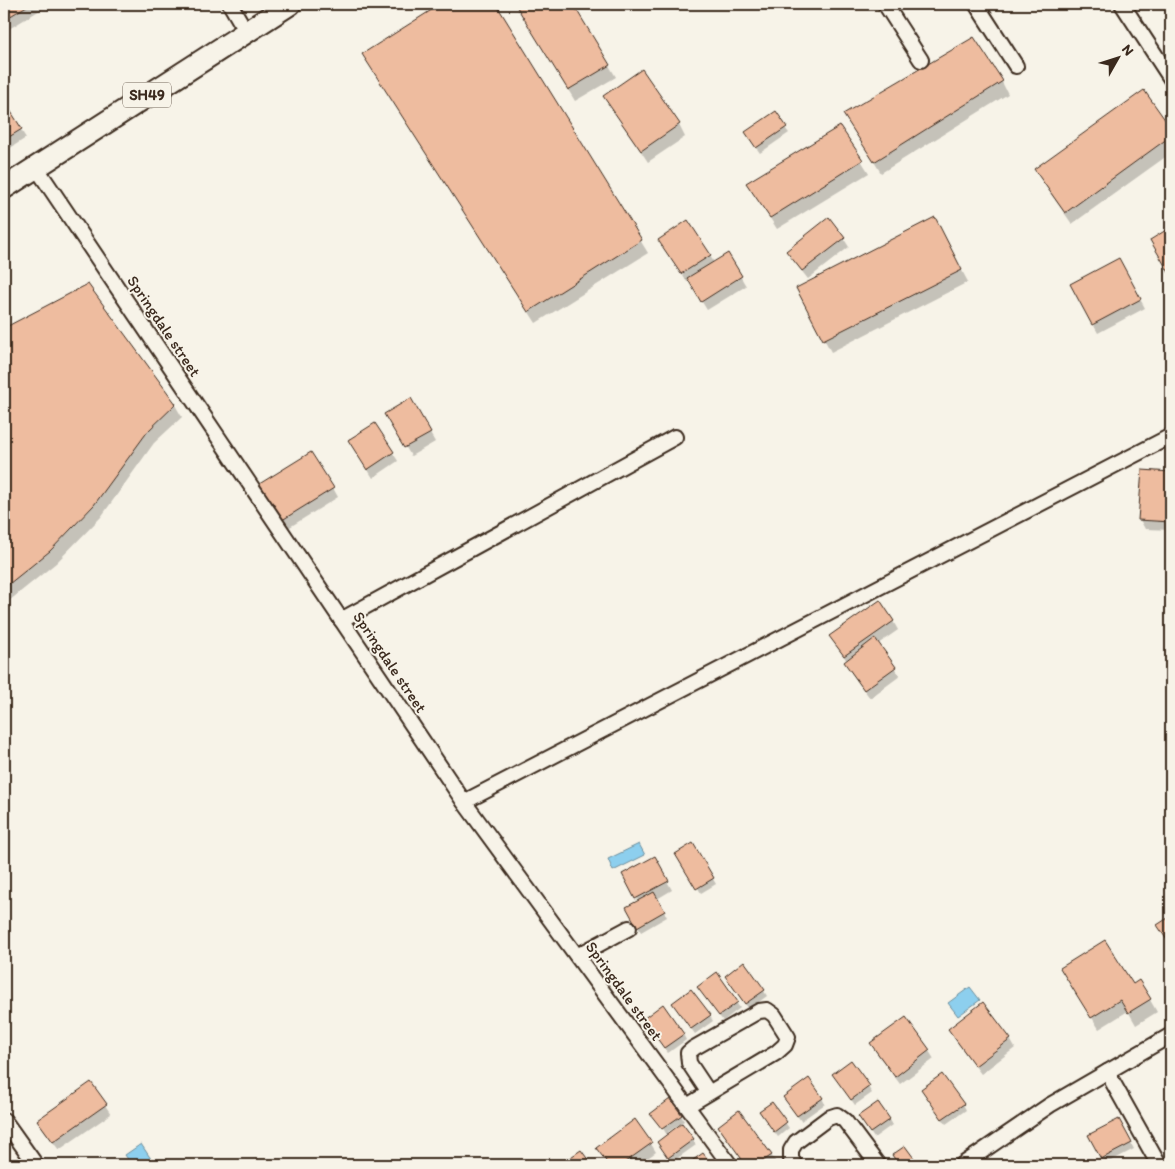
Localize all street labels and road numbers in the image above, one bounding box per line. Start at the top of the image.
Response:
road number: SH49 [123,82,171,108]
street label: Springdale street [123,272,205,380]
street label: Springdale street [349,608,431,716]
street label: Springdale street [582,938,666,1044]

